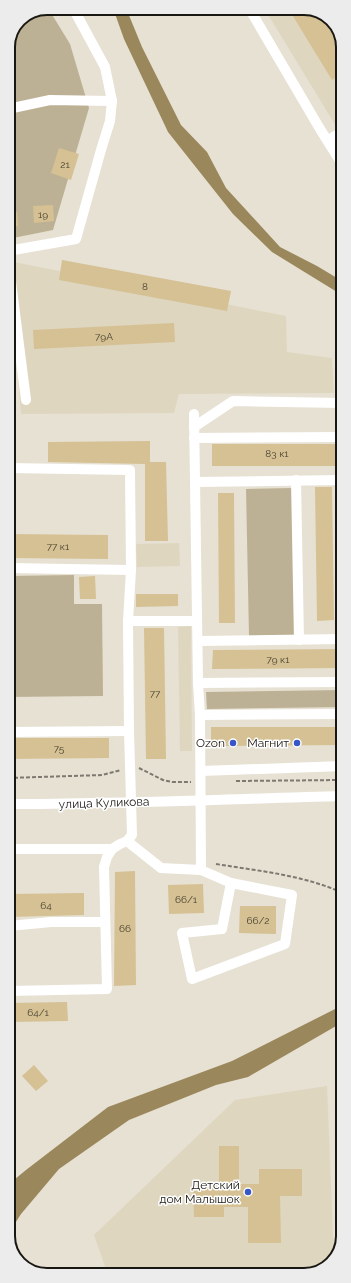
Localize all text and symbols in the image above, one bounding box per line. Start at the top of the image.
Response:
house number: 21 [60,159,70,170]
house number: 19 [38,209,48,220]
house number: 8 [142,281,148,292]
house number: 79А [95,331,113,342]
house number: 83 к1 [265,448,289,459]
house number: 77 к1 [47,541,70,552]
house number: 79 к1 [266,654,290,665]
house number: 77 [150,688,161,699]
place label: Ozon [196,736,225,750]
place label: Магнит [247,736,289,750]
marker: Ozon [228,738,238,748]
marker: Магнит [292,738,302,748]
house number: 75 [54,743,65,754]
street label: улица Куликова [58,794,150,812]
house number: 66/1 [175,894,198,905]
house number: 64 [40,900,52,911]
house number: 66/2 [246,915,270,926]
house number: 66 [119,923,131,934]
house number: 64/1 [27,1007,50,1018]
place label: Детский дом Малышок [160,1178,240,1206]
marker: Детский дом Малышок [243,1187,253,1197]

